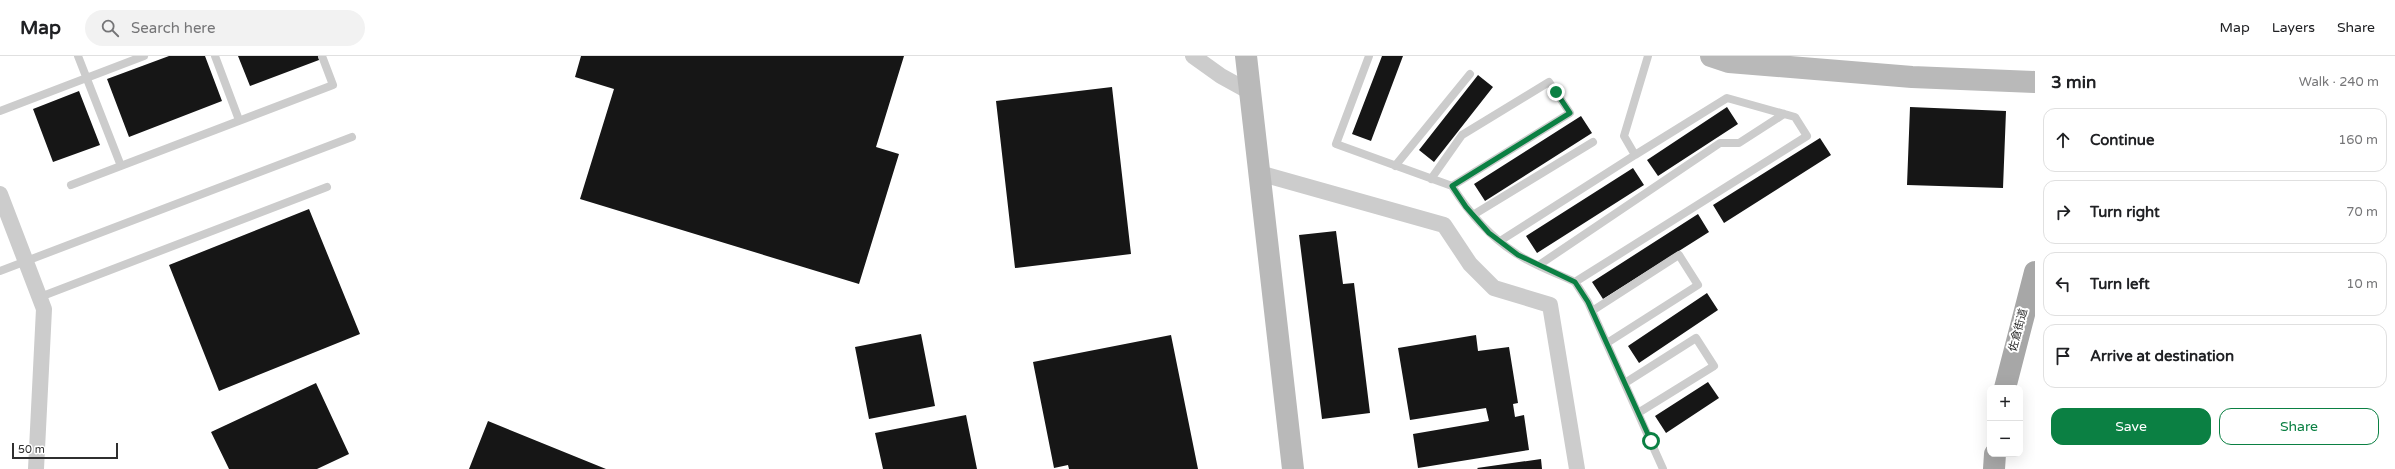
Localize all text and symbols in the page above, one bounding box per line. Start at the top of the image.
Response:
search box [85,10,365,46]
text: Map [20,17,61,39]
icon: search [99,17,121,39]
text: Search here [131,19,215,37]
text: Map [2220,19,2250,36]
text: Layers [2272,19,2315,36]
text: Share [2337,19,2375,36]
text: 3 min [2051,72,2096,93]
text: Walk · 240 m [2299,74,2379,90]
route end [1547,83,1565,101]
icon: ahead [2052,129,2074,151]
text: Continue [2090,131,2154,149]
text: 160 m [2338,132,2378,148]
icon: right [2052,201,2074,223]
text: Turn right [2090,203,2160,221]
text: 70 m [2346,204,2378,220]
icon: left [2052,273,2074,295]
text: Turn left [2090,275,2150,293]
text: 10 m [2346,276,2378,292]
street label: 佐倉街道 [2006,307,2030,353]
icon: arrive [2052,345,2074,367]
text: Arrive at destination [2090,347,2234,365]
map controls [1987,385,2023,457]
button: + [1987,385,2023,421]
button: Save [2051,408,2211,445]
button: Share [2219,408,2379,445]
button: − [1987,421,2023,457]
route start [1642,432,1660,450]
scale bar [12,441,118,460]
text: 50 m [18,443,45,456]

